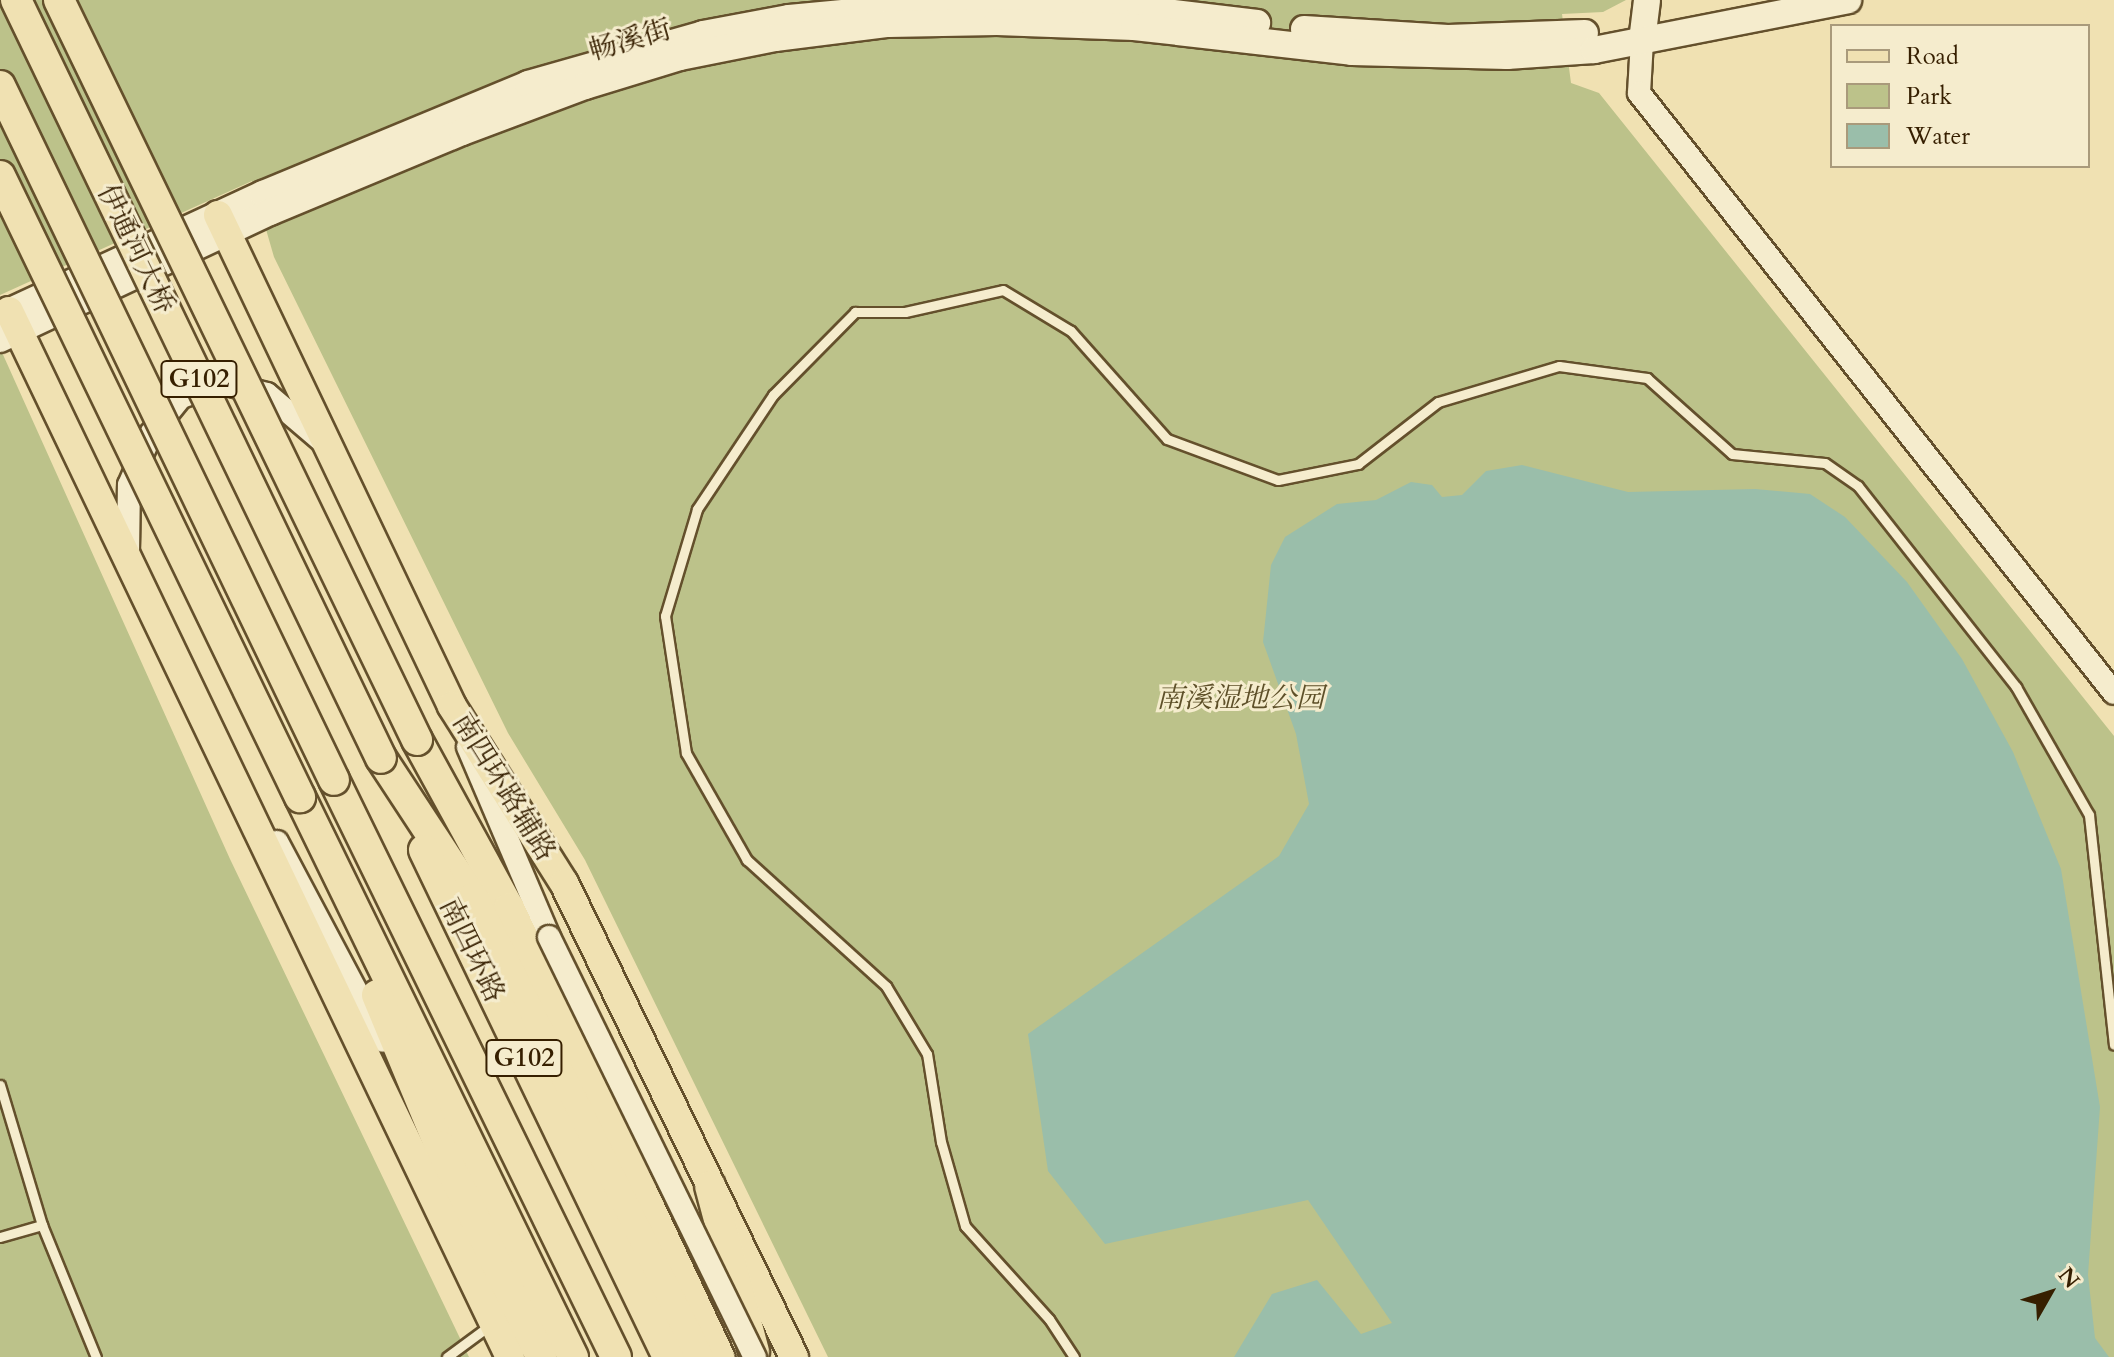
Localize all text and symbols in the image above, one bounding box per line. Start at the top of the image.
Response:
street label: 畅溪街 [585,12,675,68]
legend [1830,24,2090,168]
text: Road [1906,40,1959,73]
text: Park [1906,80,1952,113]
text: Water [1906,120,1970,153]
street label: 伊通河大桥 [90,179,182,319]
road number: G102 [159,357,239,401]
park label: 南溪湿地公园 [1156,681,1324,715]
street label: 南四环路辅路 [445,707,563,867]
street label: 南四环路 [432,892,512,1008]
road number: G102 [484,1036,564,1080]
north arrow [2010,1253,2090,1333]
text: N [2051,1261,2086,1295]

